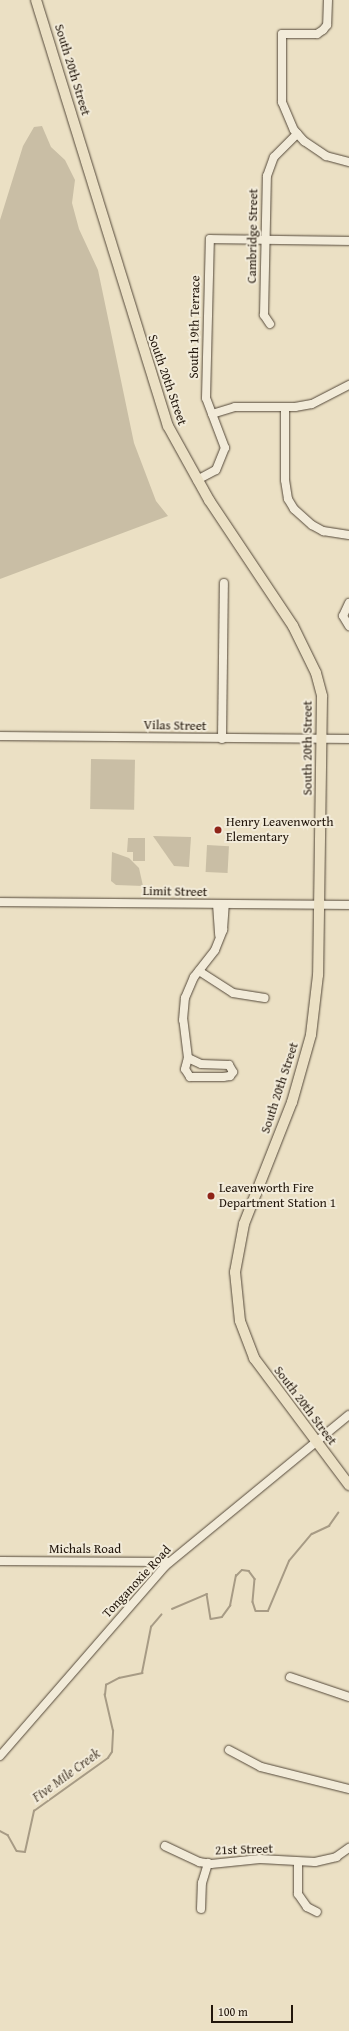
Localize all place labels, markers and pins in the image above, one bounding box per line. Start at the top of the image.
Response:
place label: Henry Leavenworth Elementary [226,815,334,846]
marker: Henry Leavenworth Elementary [213,825,223,835]
place label: Leavenworth Fire Department Station 1 [219,1181,336,1212]
marker: Leavenworth Fire Department Station 1 [206,1191,216,1201]

